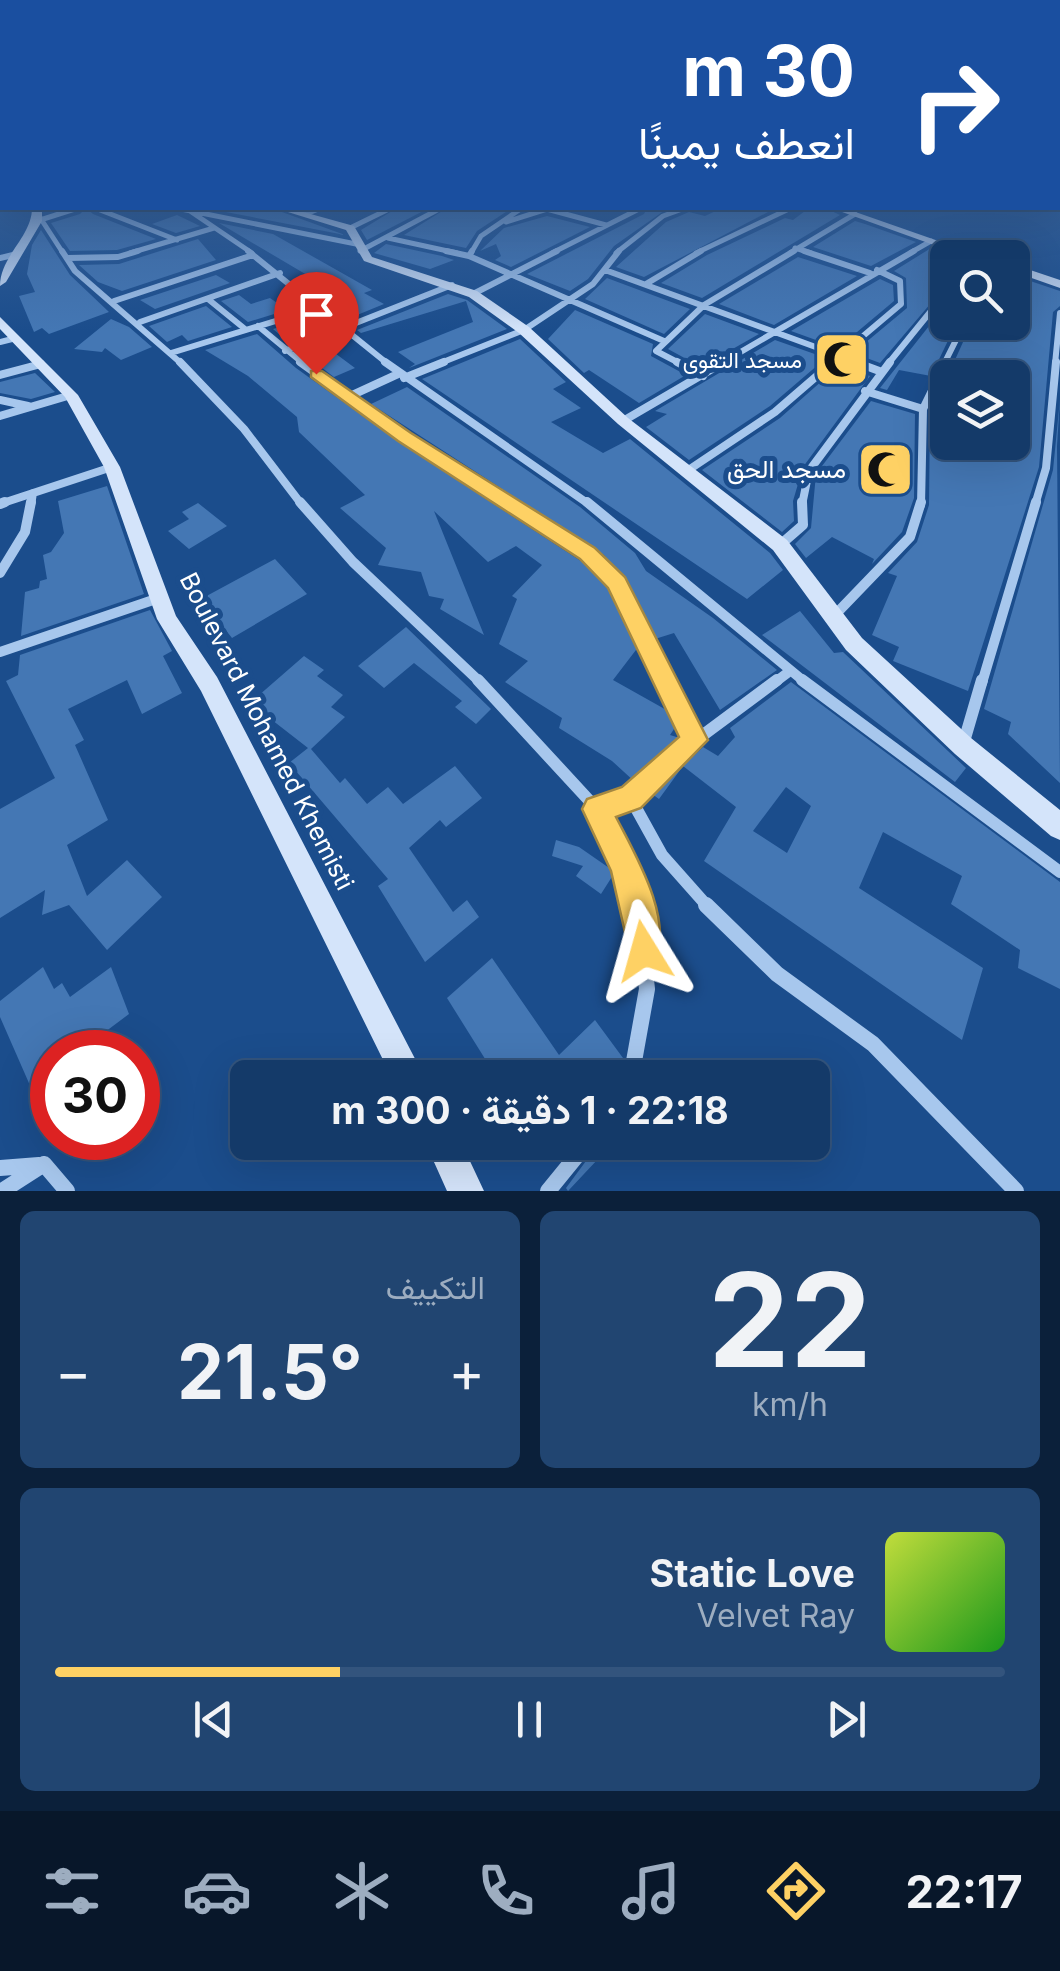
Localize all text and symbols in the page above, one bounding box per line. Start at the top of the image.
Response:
text: 30 m [682,28,855,113]
icon: right [890,40,1020,170]
text: انعطف يمينًا [638,115,855,170]
map controls [930,240,1030,460]
button: search [930,240,1030,340]
pin [274,272,359,375]
icon: arrive [289,287,344,342]
mosque icon: مسجد التقوى [811,330,871,390]
place label: مسجد التقوى [683,347,802,374]
button: layers [930,360,1030,460]
mosque icon: مسجد الحق [855,439,915,499]
place label: مسجد الحق [727,454,846,485]
street label: Boulevard Mohamed Khemisti [174,567,360,895]
position arrow [592,899,696,1003]
speed limit sign: 30 [30,1030,160,1160]
text: 22:18 · 1 دقيقة · 300 m [331,1087,729,1133]
text: 22 [708,1241,872,1398]
text: التكييف [386,1268,485,1307]
text: 21.5° [177,1326,363,1417]
text: − [55,1339,91,1405]
text: + [449,1339,485,1405]
text: km/h [752,1385,828,1424]
text: Static Love [650,1550,855,1596]
text: Velvet Ray [697,1596,855,1635]
icon: previous [186,1692,241,1747]
icon: pause [502,1692,557,1747]
icon: next [819,1692,874,1747]
icon: filters [37,1856,107,1926]
icon: car [182,1856,252,1926]
icon: climate [327,1856,397,1926]
icon: phone [471,1856,541,1926]
icon: music [616,1856,686,1926]
icon: directions [761,1856,831,1926]
text: 22:17 [905,1864,1023,1919]

